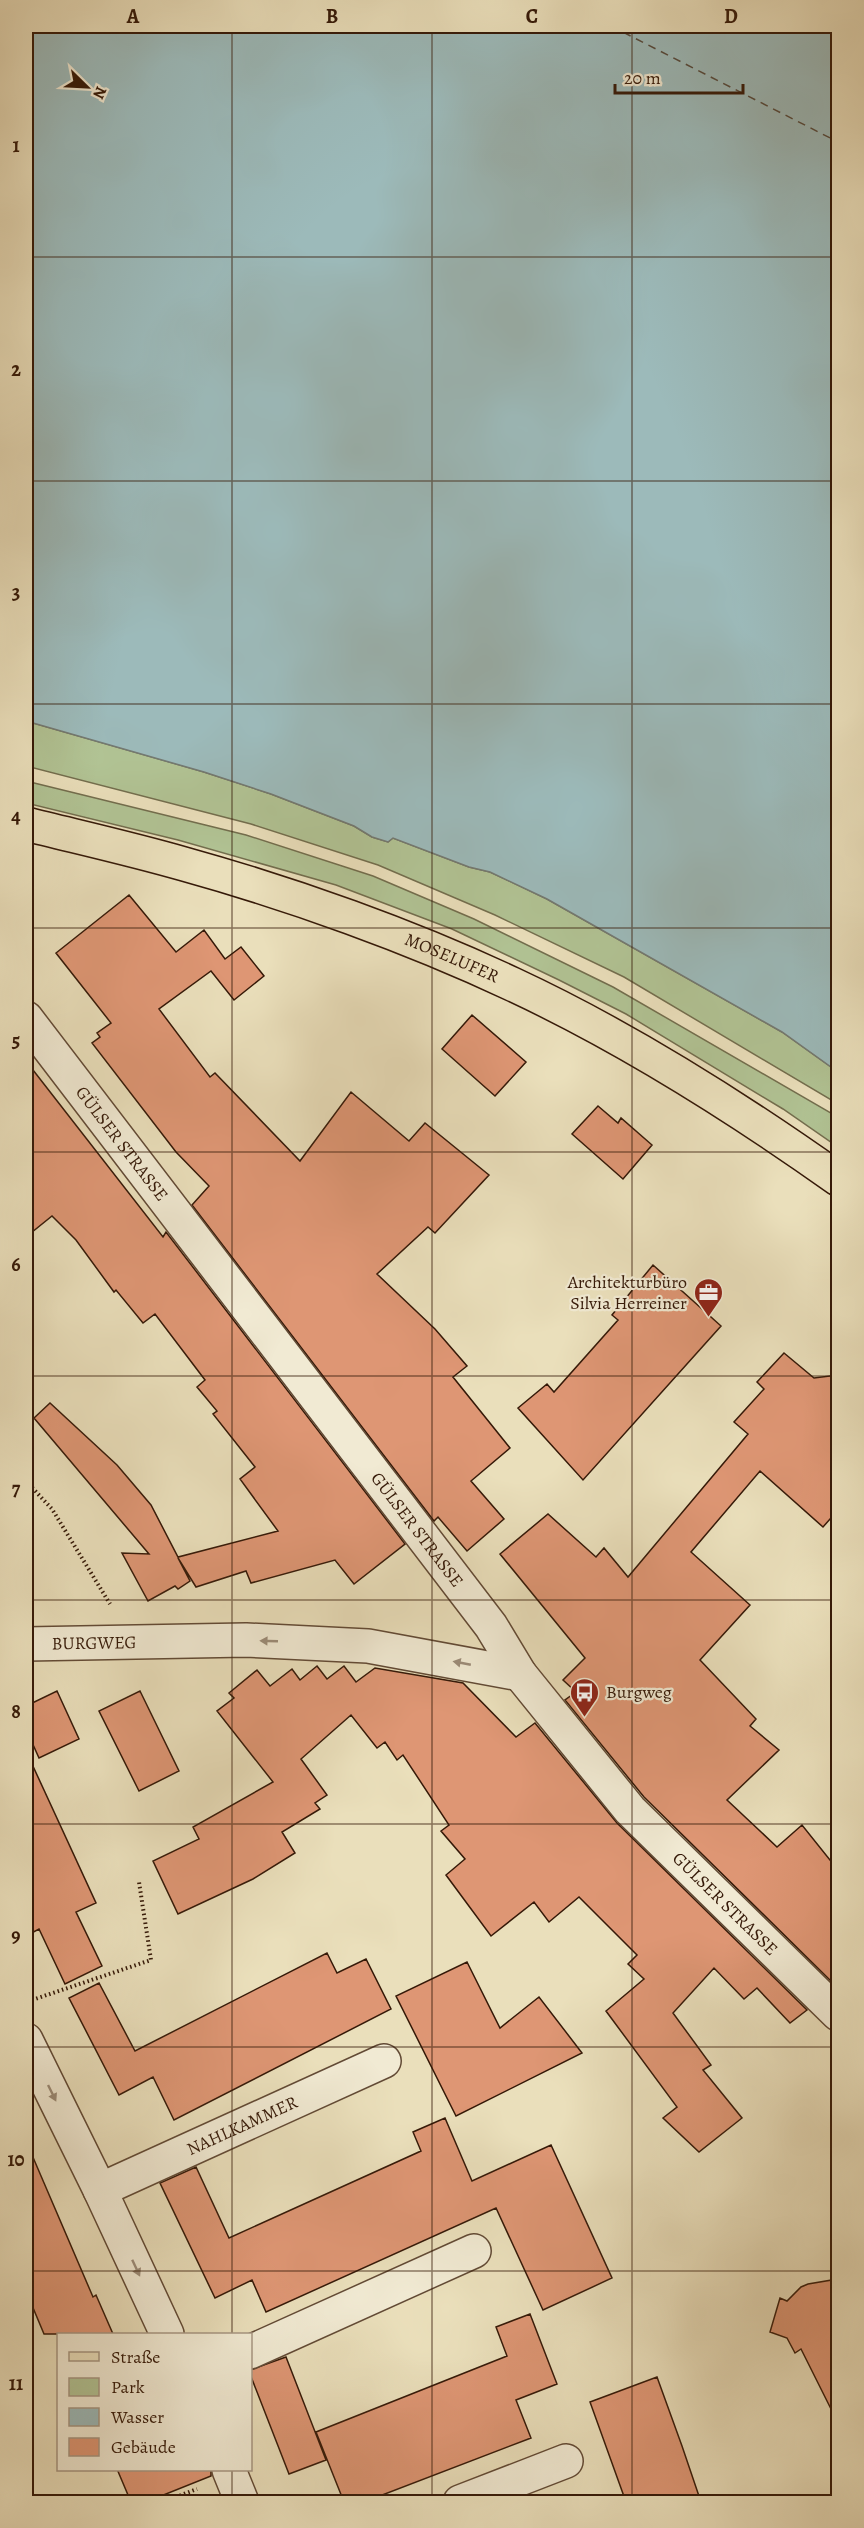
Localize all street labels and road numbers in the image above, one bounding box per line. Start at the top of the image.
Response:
street label: MOSELUFER [401,927,503,988]
street label: GÜLSER STRASSE [70,1081,174,1206]
street label: GÜLSER STRASSE [366,1467,469,1592]
street label: BURGWEG [51,1630,137,1656]
street label: GÜLSER STRASSE [667,1846,783,1961]
street label: NAHLKAMMER [183,2090,301,2161]

